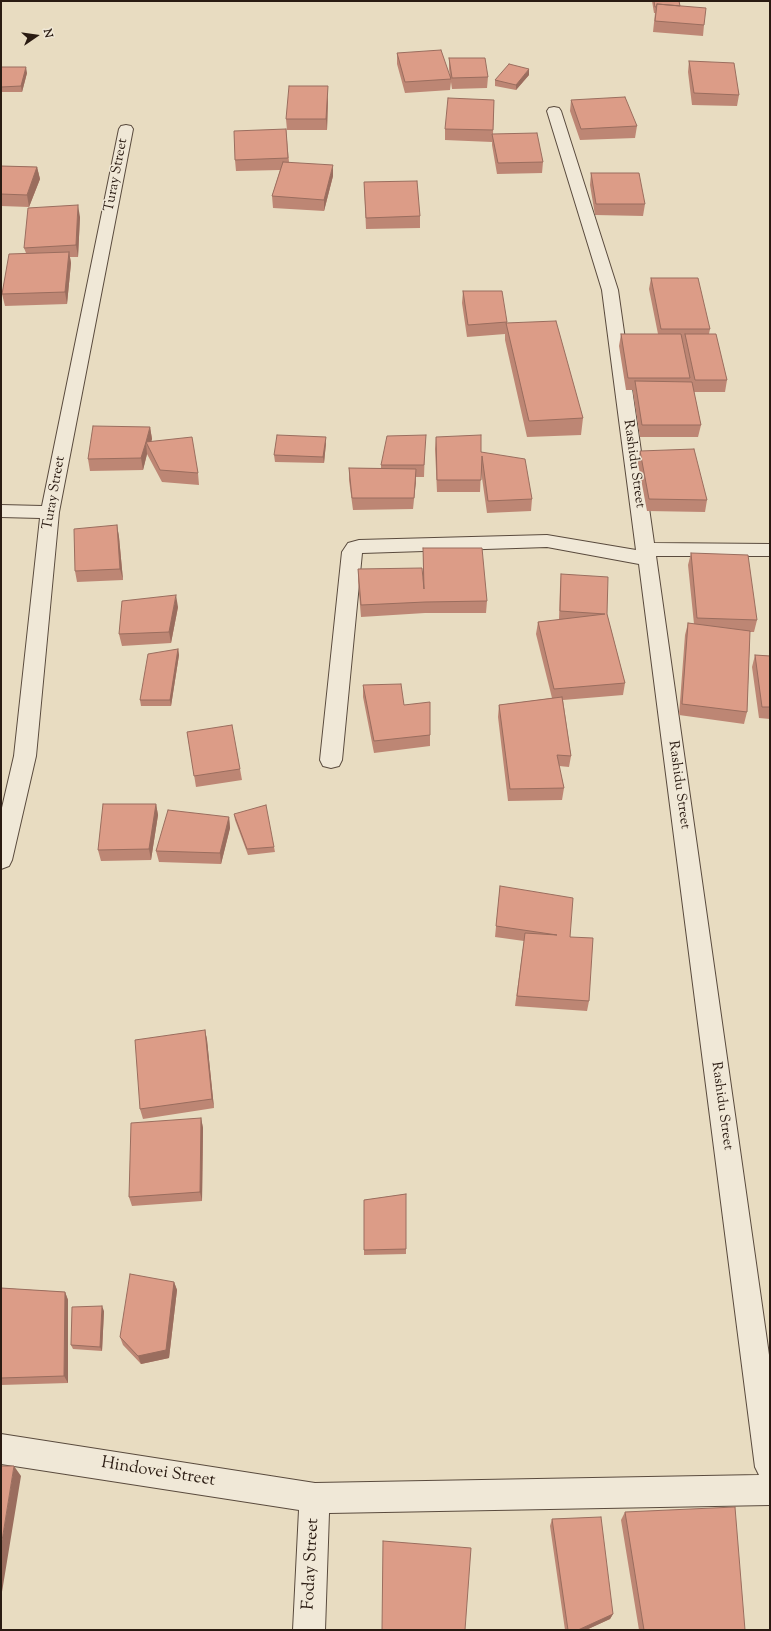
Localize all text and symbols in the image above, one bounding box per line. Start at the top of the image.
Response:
north arrow [16,16,56,56]
text: N [39,27,56,39]
street label: Turay Street [102,137,132,213]
street label: Rashidu Street [618,419,648,509]
street label: Turay Street [40,455,70,531]
street label: Rashidu Street [663,740,693,830]
street label: Rashidu Street [706,1061,736,1151]
street label: Hindovei Street [100,1454,216,1492]
street label: Foday Street [299,1518,325,1610]

